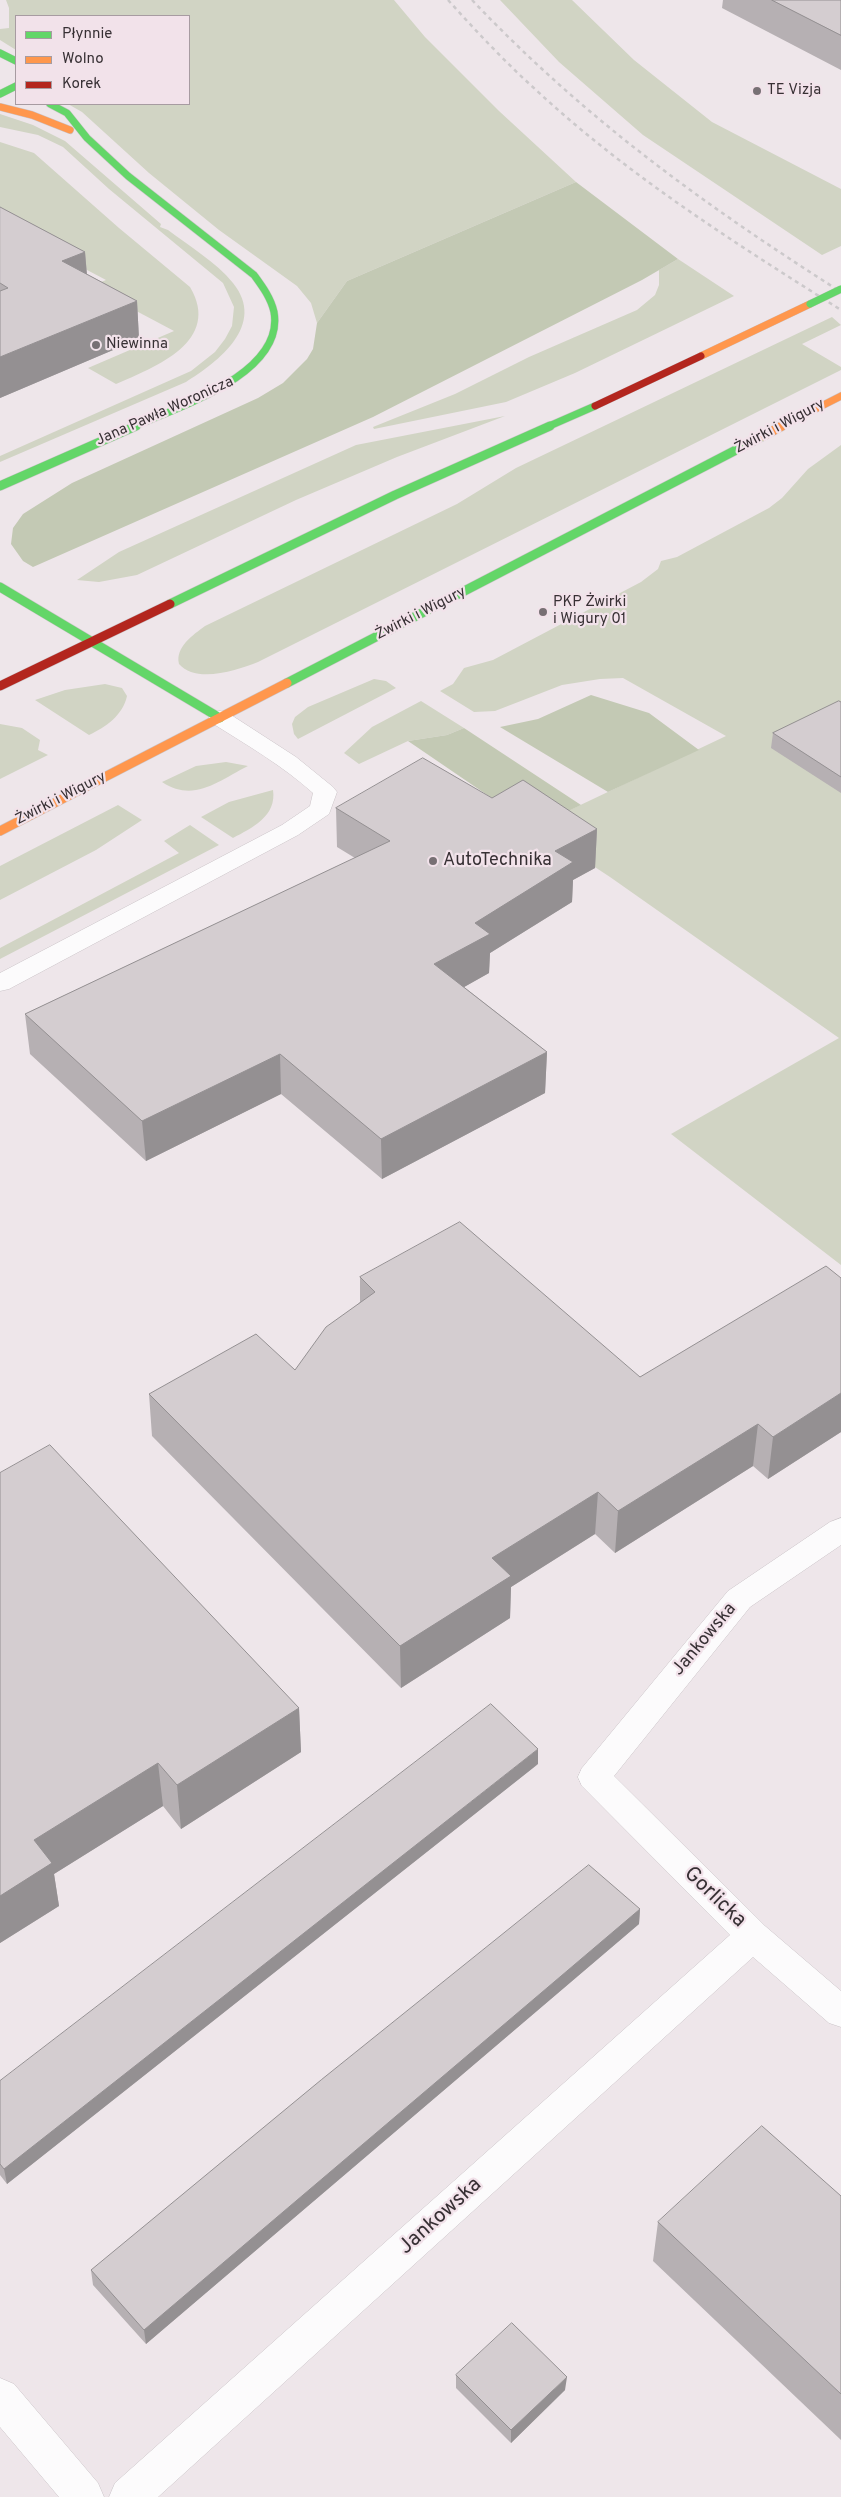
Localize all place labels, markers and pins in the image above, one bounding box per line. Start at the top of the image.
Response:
place label: TE Vizja [767,82,821,100]
marker: TE Vizja [751,85,763,97]
place label: Niewinna [106,336,168,354]
marker: Niewinna [90,339,102,351]
place label: PKP Żwirki i Wigury 01 [553,594,626,629]
marker: PKP Żwirki i Wigury 01 [537,606,549,618]
place label: AutoTechnika [443,850,552,872]
marker: AutoTechnika [427,855,439,867]

